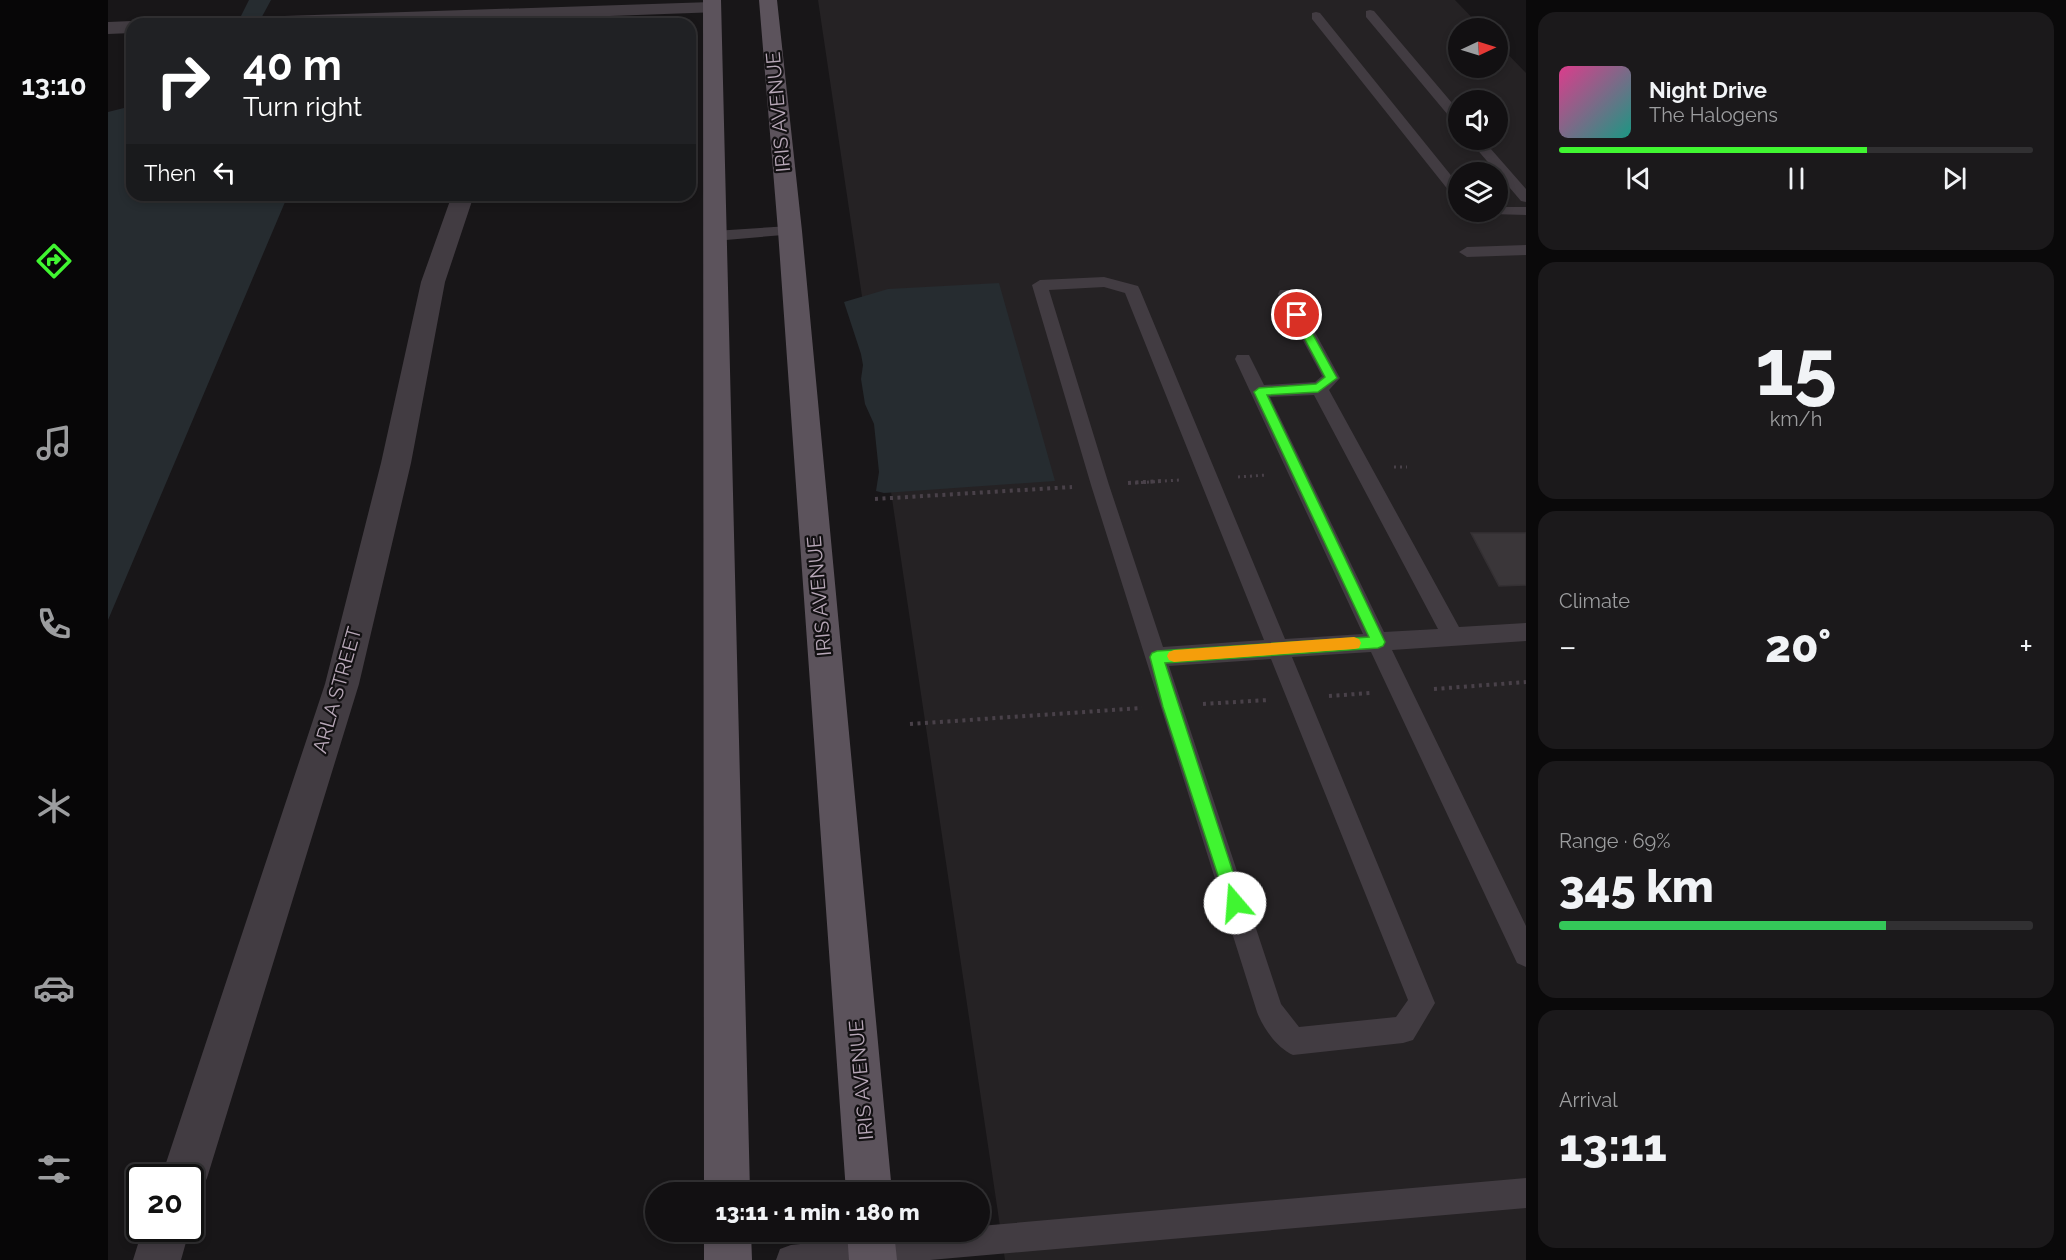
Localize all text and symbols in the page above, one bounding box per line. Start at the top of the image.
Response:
north arrow [1448,18,1508,78]
map controls [1448,18,1508,222]
text: 40 m [243,41,342,90]
icon: right [144,42,222,120]
street label: IRIS AVENUE [761,51,795,173]
text: 13:10 [22,70,87,101]
text: Night Drive [1649,77,1767,103]
button: sound [1448,90,1508,150]
text: Turn right [243,91,362,122]
text: The Halogens [1649,103,1778,127]
icon: left [208,156,241,189]
text: Then [144,160,196,186]
button: layers [1448,162,1508,222]
icon: previous [1622,162,1655,195]
icon: pause [1780,162,1813,195]
icon: next [1938,162,1971,195]
icon: directions [33,240,75,282]
pin [1271,289,1322,340]
icon: arrive [1280,298,1313,331]
text: 15 [1755,322,1837,413]
text: km/h [1770,407,1822,431]
icon: music [33,422,75,464]
street label: IRIS AVENUE [802,535,836,657]
text: Climate [1559,589,1630,613]
icon: phone [33,603,75,645]
text: 20° [1765,620,1831,673]
street label: ARLA STREET [308,624,366,756]
text: − [1559,627,1577,666]
text: + [2019,627,2033,666]
icon: climate [33,785,75,827]
text: Range · 69% [1559,829,1671,853]
text: 345 km [1559,860,1714,913]
position arrow [1203,871,1267,935]
icon: car [33,967,75,1009]
street label: IRIS AVENUE [844,1019,878,1141]
text: Arrival [1559,1088,1618,1112]
text: 13:11 [1559,1119,1667,1172]
icon: filters [33,1148,75,1190]
speed limit sign: 20 [126,1164,204,1242]
text: 13:11 · 1 min · 180 m [715,1199,920,1225]

